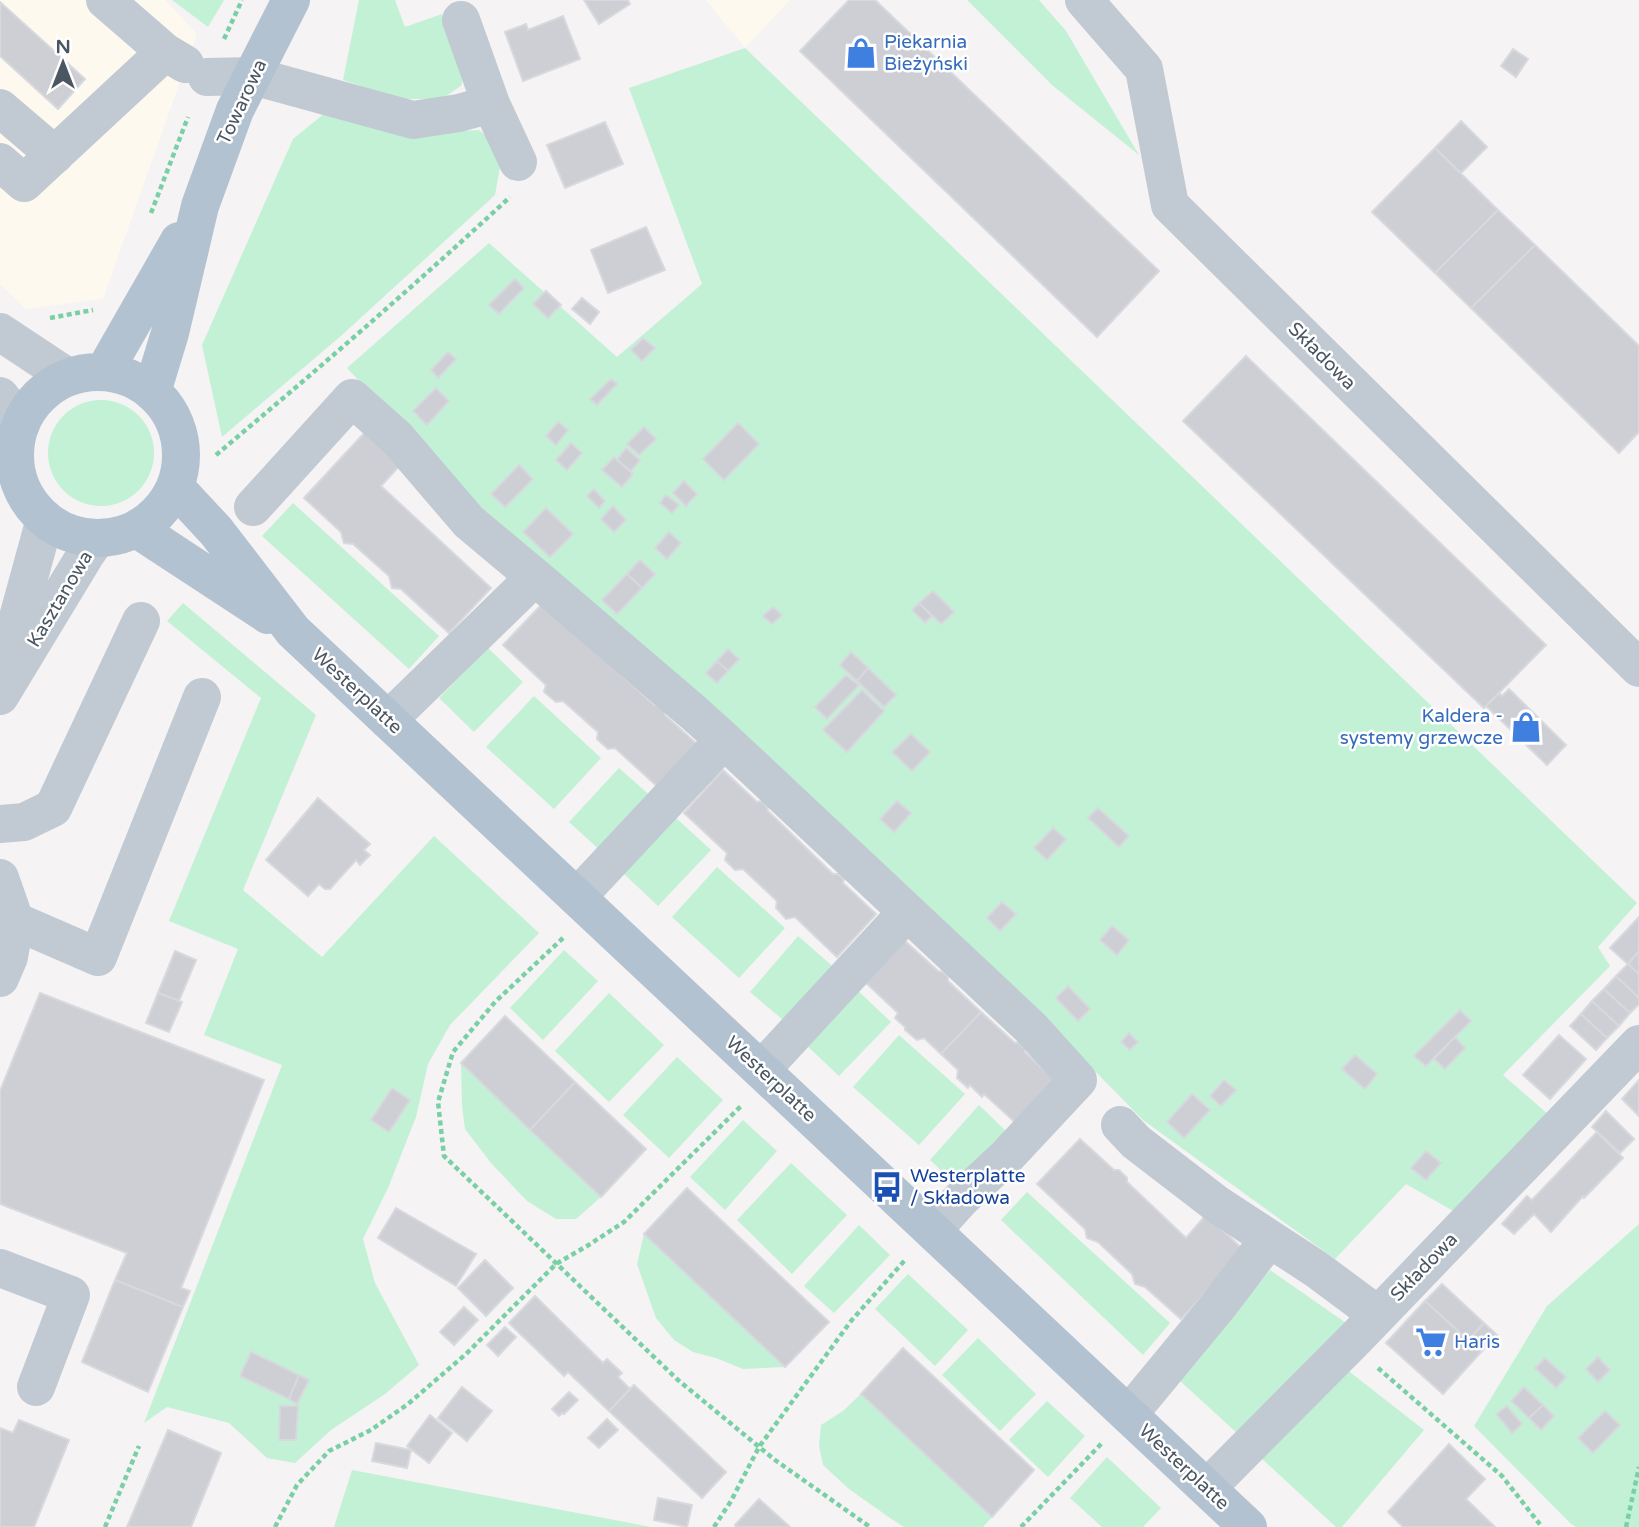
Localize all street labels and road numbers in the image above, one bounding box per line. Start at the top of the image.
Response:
street label: Towarowa [213,56,271,148]
street label: Składowa [1284,318,1360,394]
street label: Kasztanowa [23,547,97,651]
street label: Westerplatte [307,644,407,738]
street label: Westerplatte [721,1032,821,1126]
street label: Składowa [1386,1228,1462,1306]
street label: Westerplatte [1134,1420,1234,1514]

